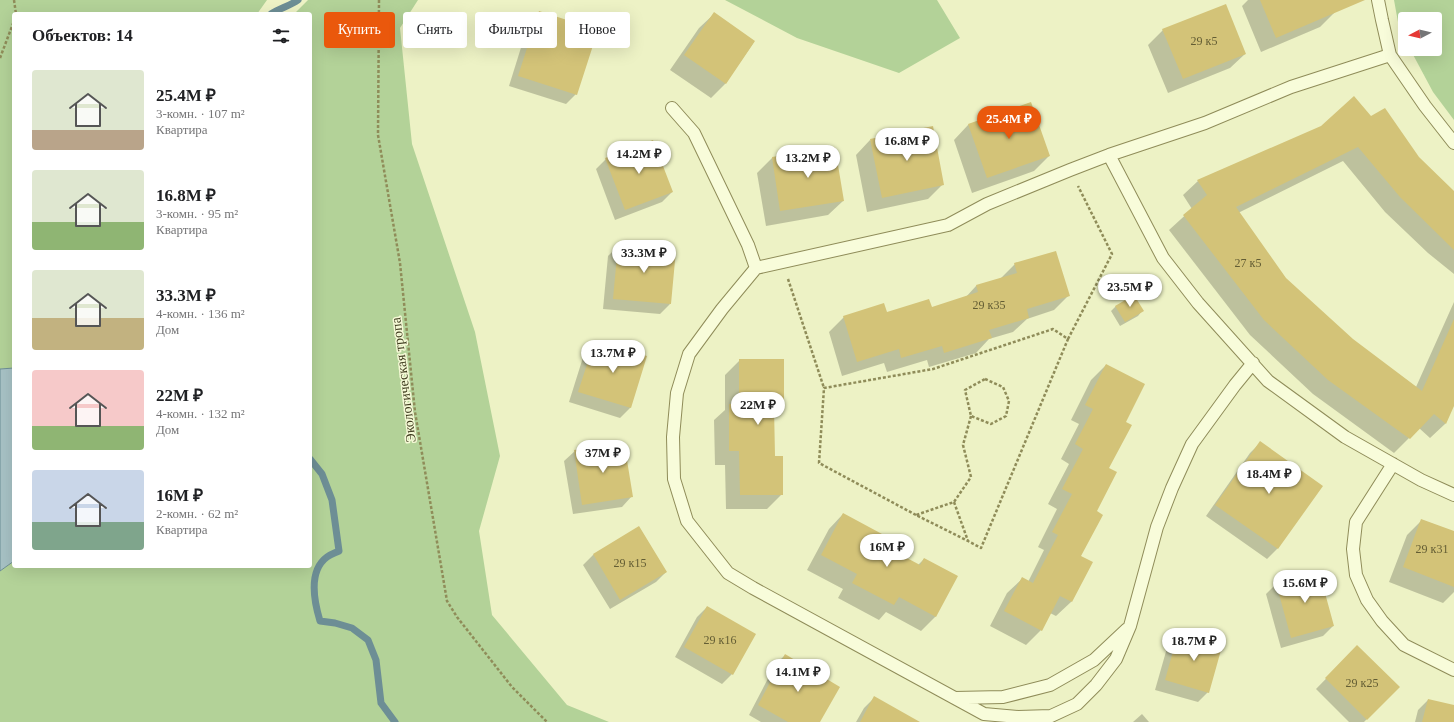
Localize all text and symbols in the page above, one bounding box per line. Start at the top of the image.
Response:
chip: Купить [324,12,395,48]
chip: Снять [403,12,467,48]
chip: Фильтры [475,12,557,48]
chip: Новое [565,12,630,48]
north arrow [1398,12,1442,56]
map controls [1398,12,1442,56]
icon: filters [270,25,292,47]
text: Объектов: 14 [32,26,133,45]
house number: 29 к5 [1191,34,1217,48]
icon: home [64,86,112,134]
text: 25.4M ₽ [156,86,216,105]
text: 3-комн. · 107 m² [156,106,245,121]
pin: 25.4M ₽ [972,106,1046,140]
text: 25.4M ₽ [986,111,1032,126]
text: Квартира [156,122,208,137]
pin: 16.8M ₽ [870,128,944,162]
text: 16.8M ₽ [884,133,930,148]
pin: 14.2M ₽ [602,141,676,175]
pin: 13.2M ₽ [771,145,845,179]
text: 14.2M ₽ [616,146,662,161]
text: 13.2M ₽ [785,150,831,165]
icon: home [64,186,112,234]
text: 16.8M ₽ [156,186,216,205]
text: 3-комн. · 95 m² [156,206,238,221]
text: Квартира [156,222,208,237]
pin: 33.3M ₽ [607,240,681,274]
text: 33.3M ₽ [621,245,667,260]
house number: 27 к5 [1235,256,1261,270]
pin: 23.5M ₽ [1093,274,1167,308]
text: 23.5M ₽ [1107,279,1153,294]
icon: home [64,286,112,334]
text: 33.3M ₽ [156,286,216,305]
house number: 29 к35 [973,298,1005,312]
text: 4-комн. · 136 m² [156,306,245,321]
street label: Экологическая тропа [388,316,419,443]
text: Дом [156,322,179,337]
pin: 13.7M ₽ [576,340,650,374]
text: 13.7M ₽ [590,345,636,360]
icon: home [64,386,112,434]
text: 22M ₽ [156,386,203,405]
pin: 22M ₽ [730,392,786,426]
text: 22M ₽ [740,397,776,412]
text: 4-комн. · 132 m² [156,406,245,421]
text: Дом [156,422,179,437]
pin: 37M ₽ [575,440,631,474]
text: 37M ₽ [585,445,621,460]
pin: 18.4M ₽ [1232,461,1306,495]
text: 18.4M ₽ [1246,466,1292,481]
icon: home [64,486,112,534]
text: 16M ₽ [156,486,203,505]
text: 2-комн. · 62 m² [156,506,238,521]
text: Квартира [156,522,208,537]
pin: 16M ₽ [859,534,915,568]
text: 16M ₽ [869,539,905,554]
house number: 29 к31 [1416,542,1448,556]
house number: 29 к15 [614,556,646,570]
pin: 15.6M ₽ [1268,570,1342,604]
text: 15.6M ₽ [1282,575,1328,590]
pin: 18.7M ₽ [1157,628,1231,662]
house number: 29 к16 [704,633,736,647]
text: 18.7M ₽ [1171,633,1217,648]
pin: 14.1M ₽ [761,659,835,693]
text: 14.1M ₽ [775,664,821,679]
house number: 29 к25 [1346,676,1378,690]

